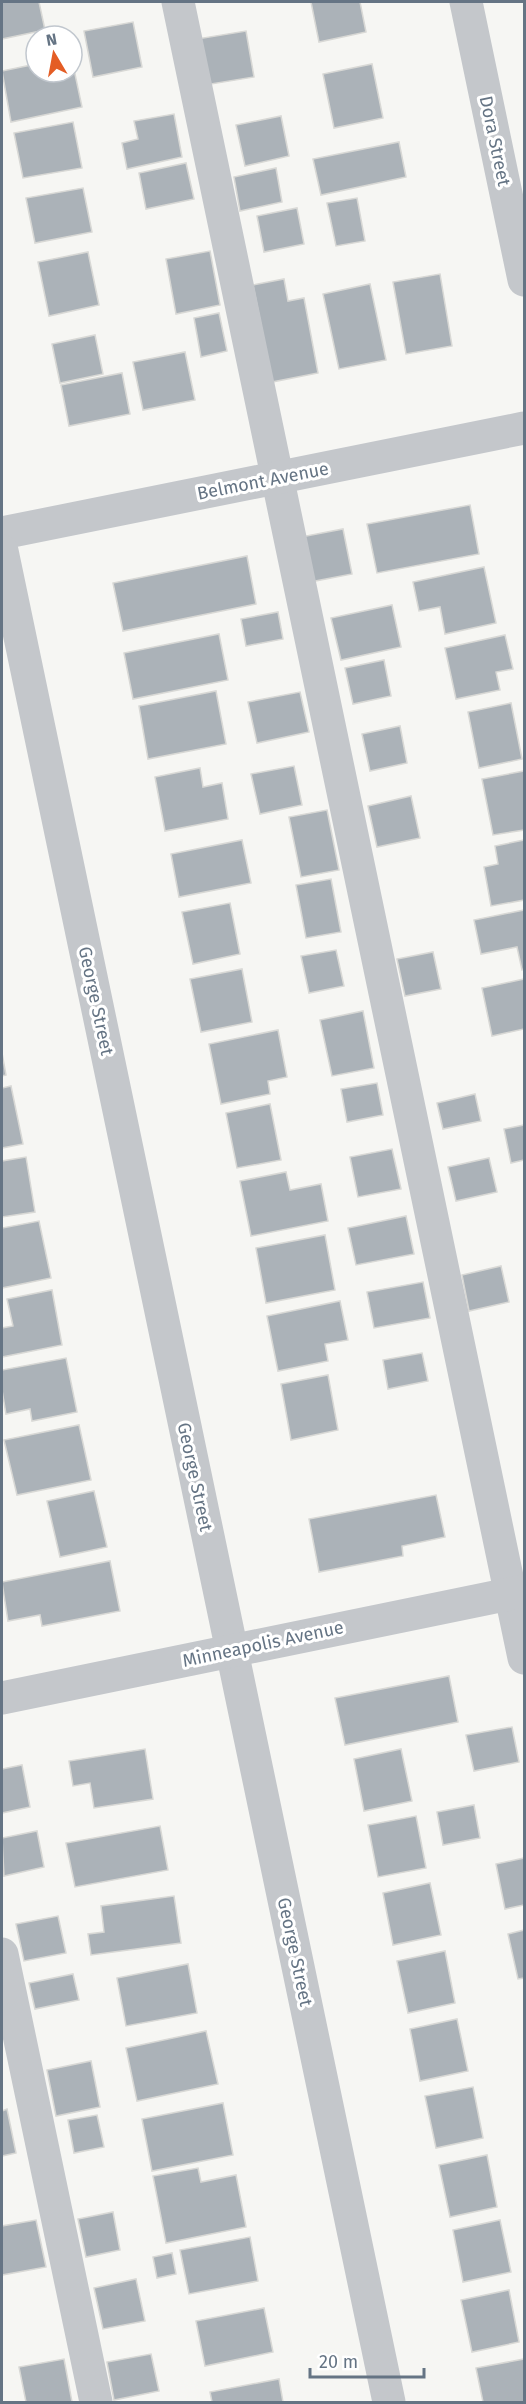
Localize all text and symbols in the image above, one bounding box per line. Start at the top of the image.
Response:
north arrow [24,24,84,84]
text: N [45,29,58,50]
street label: Dora Street [475,94,515,189]
street label: Belmont Avenue [195,457,331,505]
street label: George Street [74,945,118,1058]
street label: George Street [173,1421,217,1534]
street label: Minneapolis Avenue [180,1616,346,1672]
street label: George Street [273,1896,317,2009]
scale bar [310,2341,424,2379]
text: 20 m [319,2351,358,2373]

